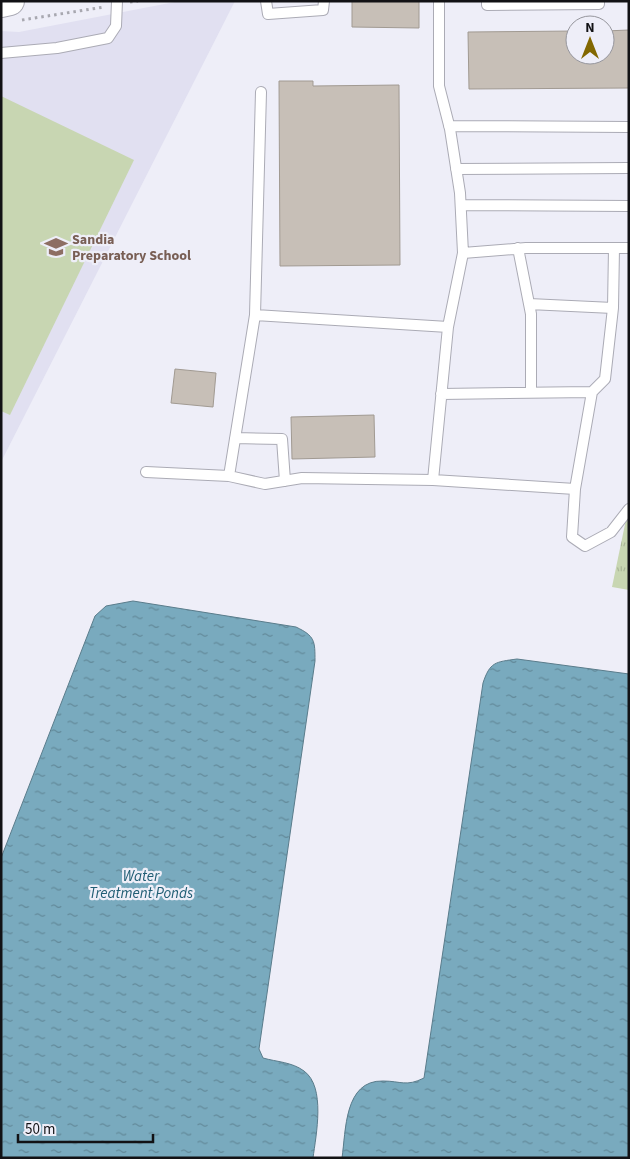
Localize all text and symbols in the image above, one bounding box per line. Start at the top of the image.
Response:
north arrow [565,15,615,65]
text: N [585,18,595,38]
place label: Sandia Preparatory School [72,230,191,266]
school or university icon: Sandia Preparatory School [43,234,69,260]
water label: Water Treatment Ponds [89,866,193,904]
scale bar [18,1112,152,1144]
text: 50 m [25,1119,55,1140]

